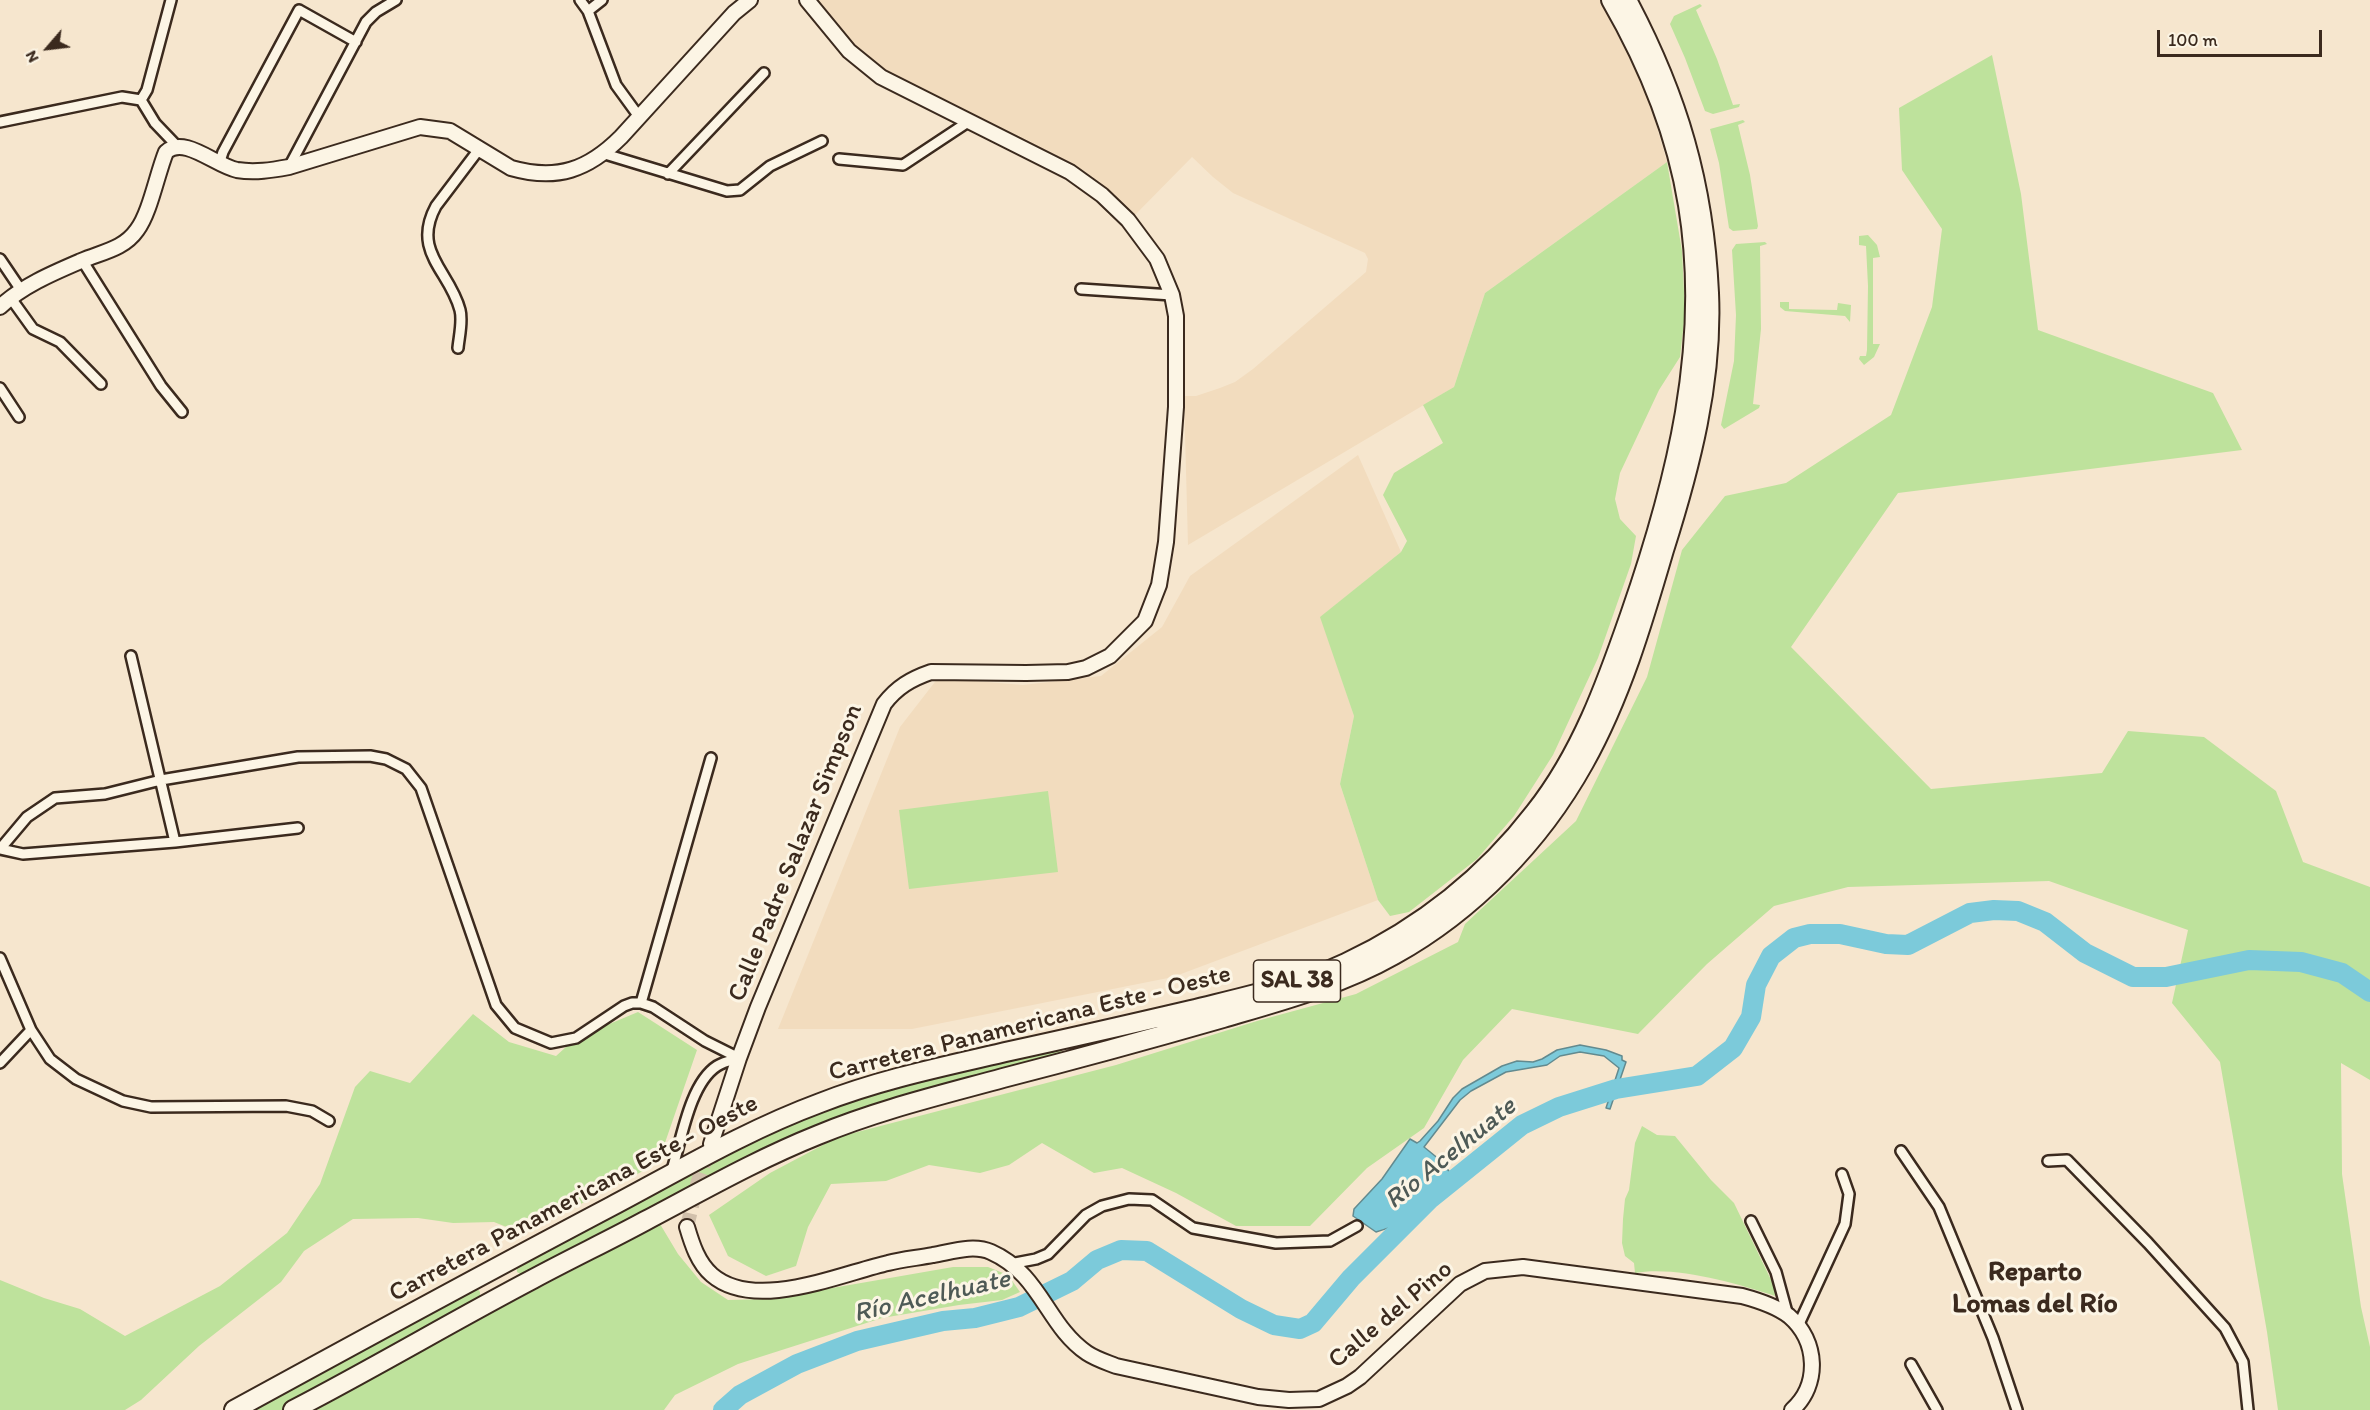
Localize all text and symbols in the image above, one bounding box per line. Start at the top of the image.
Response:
north arrow [18,18,78,78]
scale bar [2160,18,2325,56]
text: 100 m [2168,29,2218,51]
text: N [21,47,43,66]
street label: Calle Padre Salazar Simpson [722,700,870,1006]
street label: Carretera Panamericana Este - Oeste [826,959,1234,1089]
road number: SAL 38 [1254,960,1340,1002]
street label: Carretera Panamericana Este - Oeste [384,1088,764,1310]
water label: Río Acelhuate [1379,1091,1523,1217]
street label: Calle del Pino [1323,1254,1459,1376]
district label: Reparto Lomas del Río [1952,1256,2118,1322]
water label: Río Acelhuate [851,1263,1013,1331]

